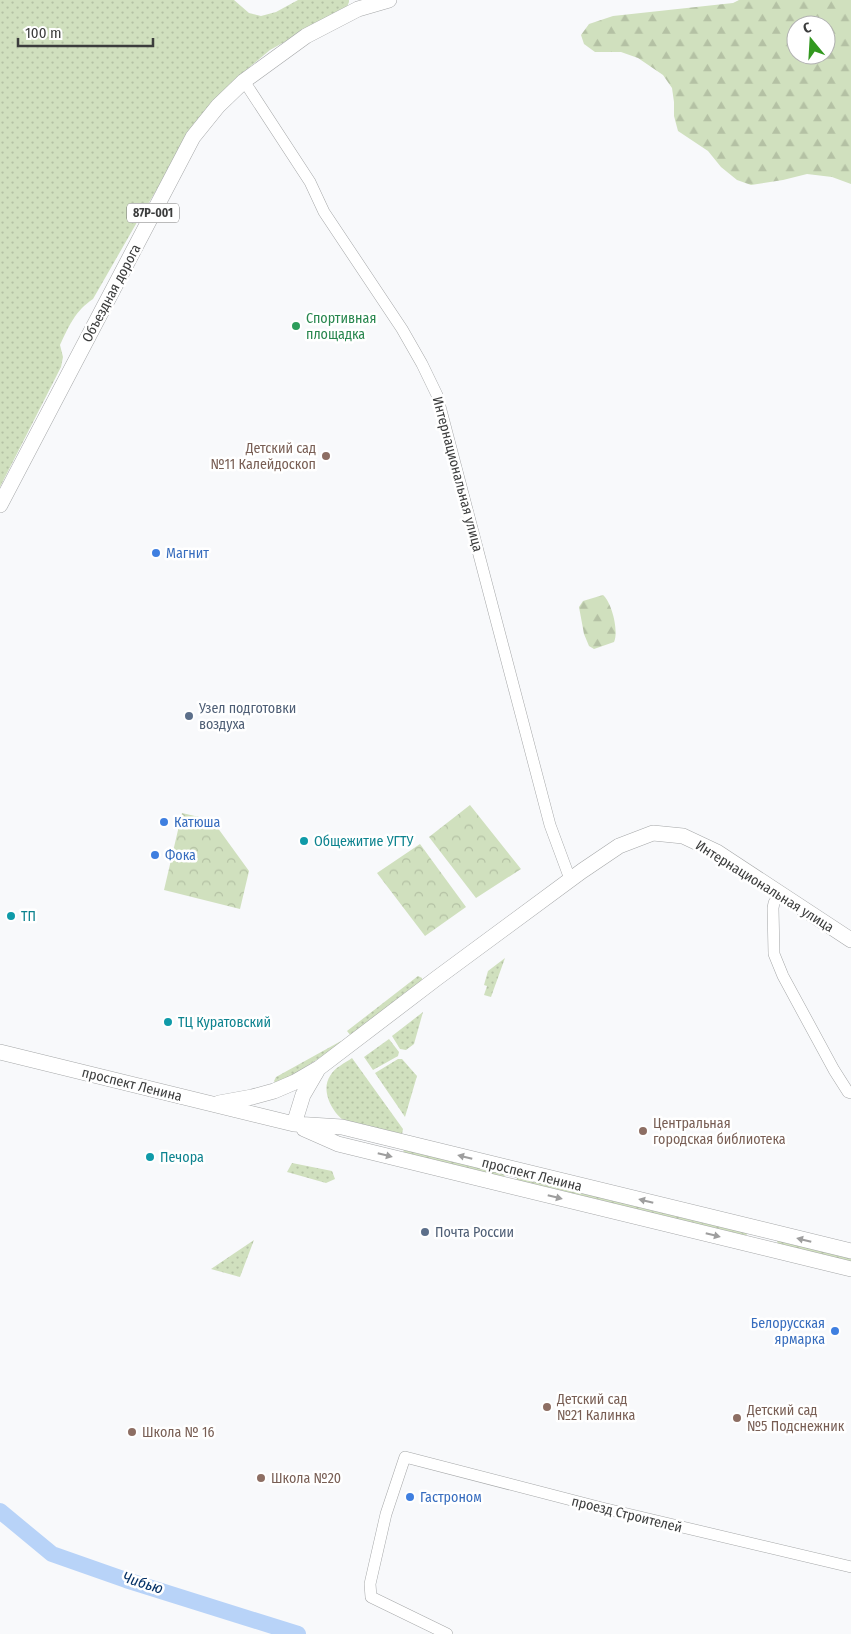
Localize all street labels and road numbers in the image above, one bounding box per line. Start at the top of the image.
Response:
road number: 87Р-001 [127,204,179,222]
street label: Объездная дорога [78,241,144,345]
street label: Интернациональная улица [429,395,486,554]
street label: Интернациональная улица [692,837,837,936]
street label: проспект Ленина [80,1064,184,1105]
street label: проспект Ленина [480,1154,584,1195]
street label: проезд Строителей [570,1493,684,1536]

